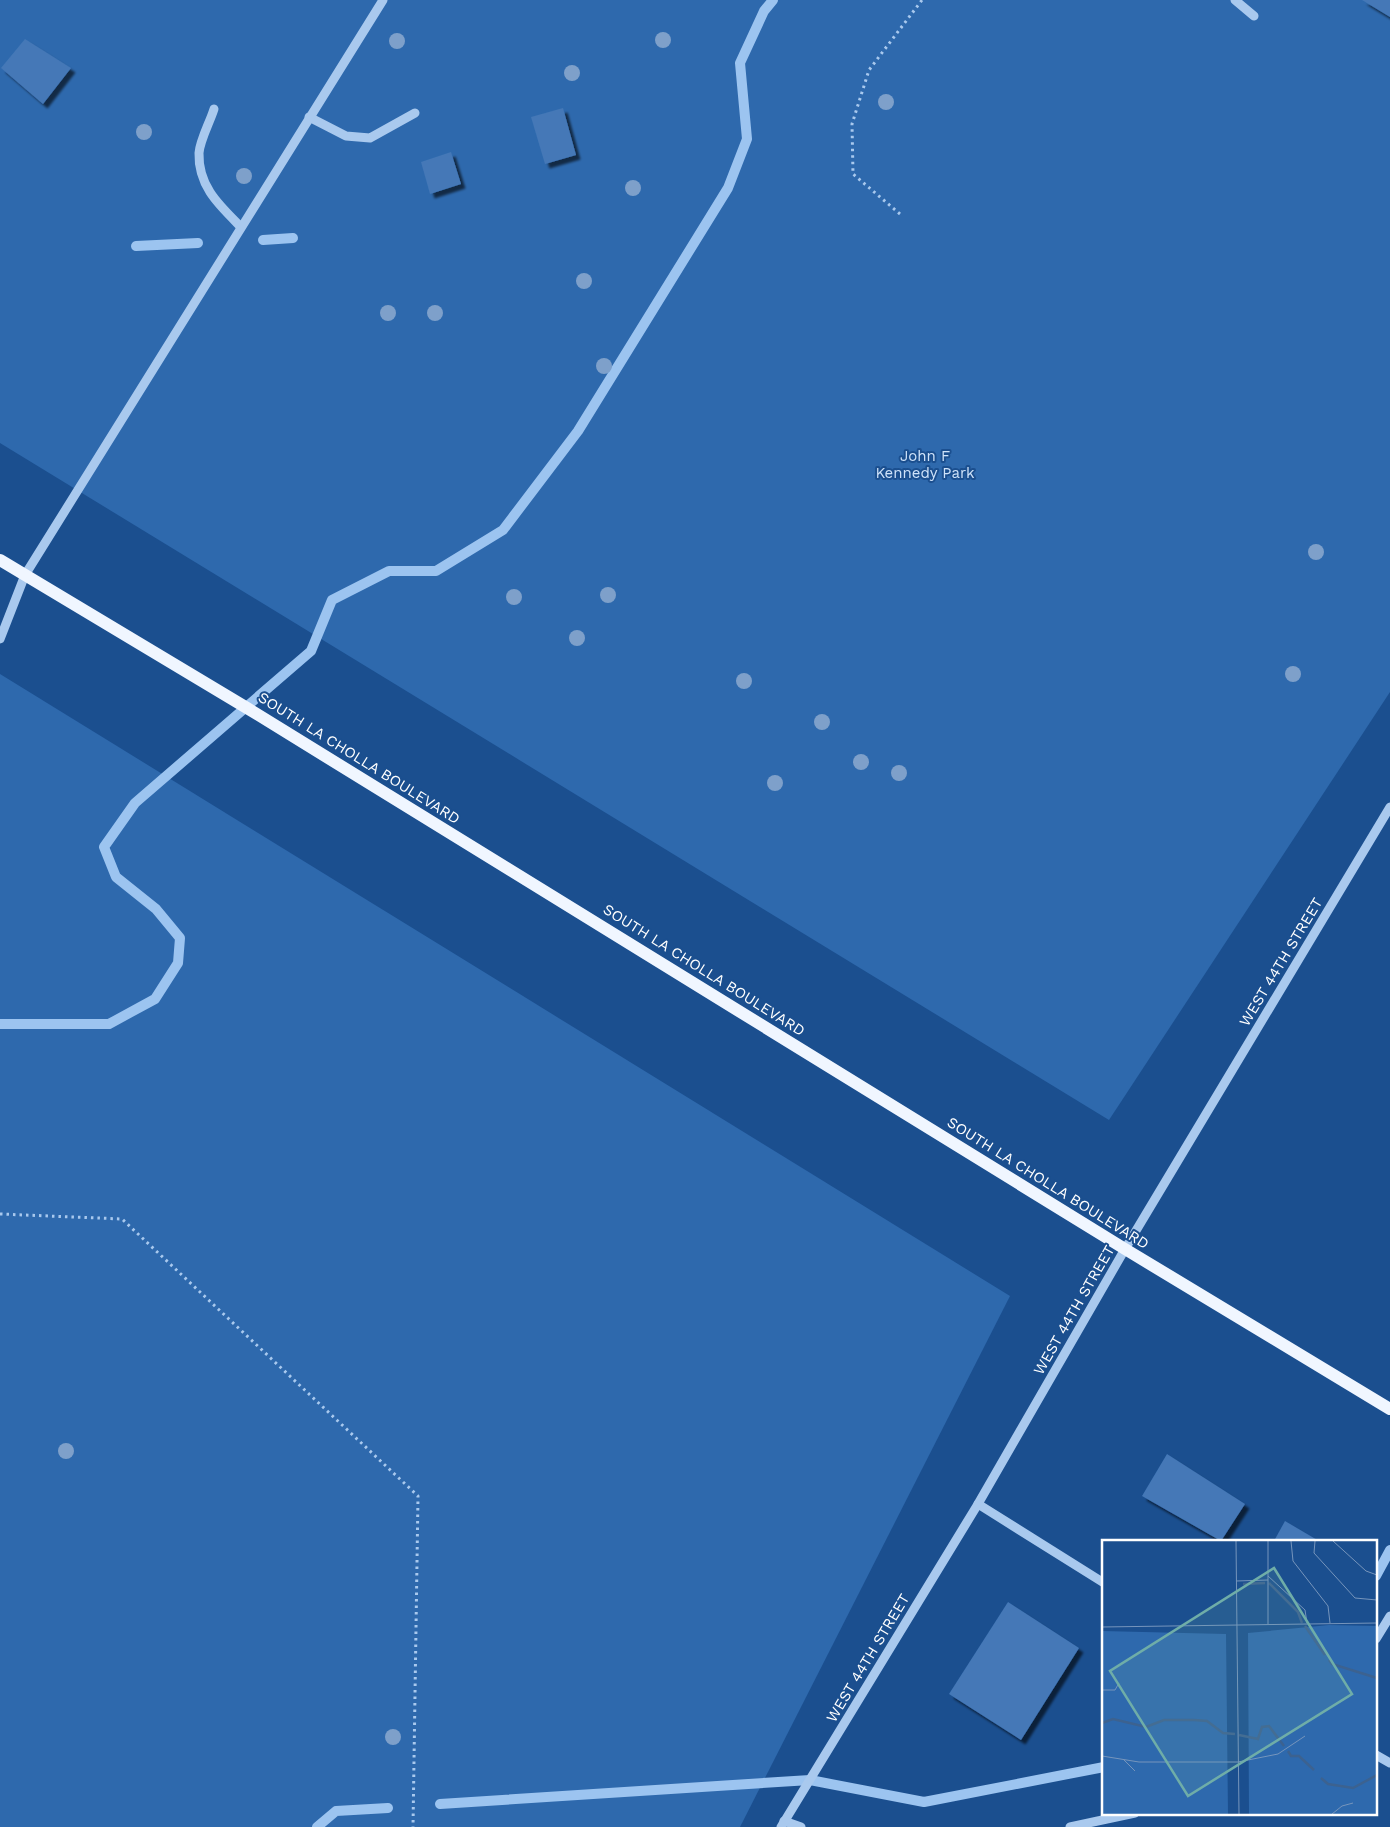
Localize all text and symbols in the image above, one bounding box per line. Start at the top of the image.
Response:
park label: John F Kennedy Park [875,447,975,482]
street label: SOUTH LA CHOLLA BOULEVARD [255,688,463,828]
street label: WEST 44TH STREET [1236,895,1326,1029]
street label: SOUTH LA CHOLLA BOULEVARD [600,900,808,1040]
street label: SOUTH LA CHOLLA BOULEVARD [944,1113,1152,1253]
street label: WEST 44TH STREET [1030,1242,1118,1378]
inset map [1102,1540,1378,1814]
street label: WEST 44TH STREET [823,1591,913,1725]

